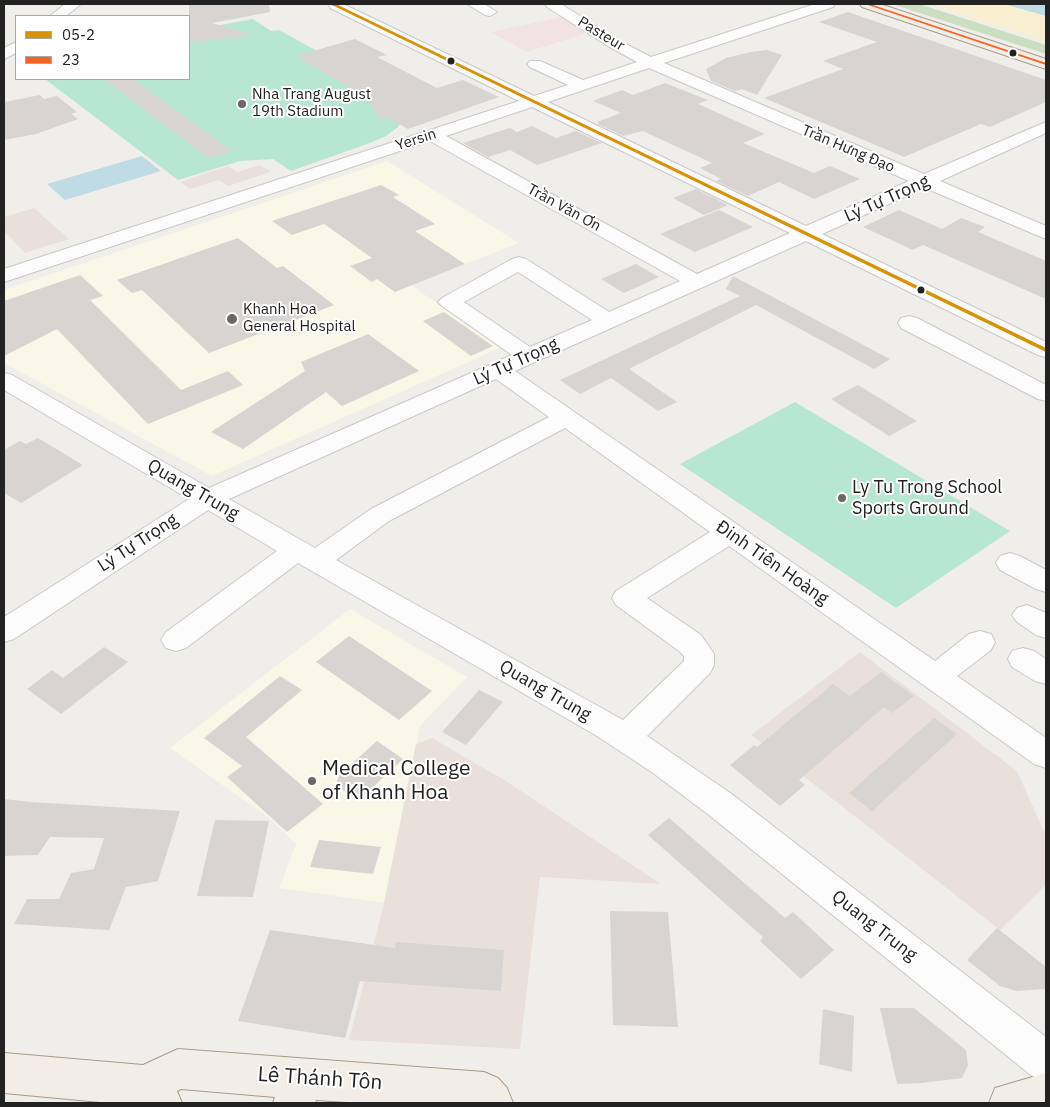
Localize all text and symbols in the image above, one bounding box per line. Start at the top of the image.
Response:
street label: Pasteur [574,13,628,55]
legend [15,15,190,80]
text: 05-2 [62,25,95,44]
unlabelled marker [1008,48,1018,58]
text: 23 [62,50,80,69]
unlabelled marker [446,56,456,66]
place label: Nha Trang August 19th Stadium [252,86,371,121]
marker: Nha Trang August 19th Stadium [236,98,248,110]
street label: Trần Hưng Đạo [799,121,897,177]
street label: Yersin [394,125,438,155]
street label: Lý Tự Trọng [841,171,933,227]
street label: Trần Văn Ơn [524,180,604,236]
unlabelled marker [916,285,926,295]
place label: Khanh Hoa General Hospital [243,301,356,336]
marker: Khanh Hoa General Hospital [225,312,239,326]
street label: Lý Tự Trọng [470,334,562,390]
street label: Quang Trung [143,455,243,525]
place label: Ly Tu Trong School Sports Ground [852,477,1002,520]
marker: Ly Tu Trong School Sports Ground [836,492,848,504]
street label: Lý Tự Trọng [94,509,182,577]
street label: Đinh Tiên Hoàng [711,516,833,610]
street label: Quang Trung [495,656,595,726]
place label: Medical College of Khanh Hoa [322,756,471,806]
marker: Medical College of Khanh Hoa [306,775,318,787]
street label: Quang Trung [827,886,921,966]
street label: Lê Thánh Tôn [257,1062,383,1096]

